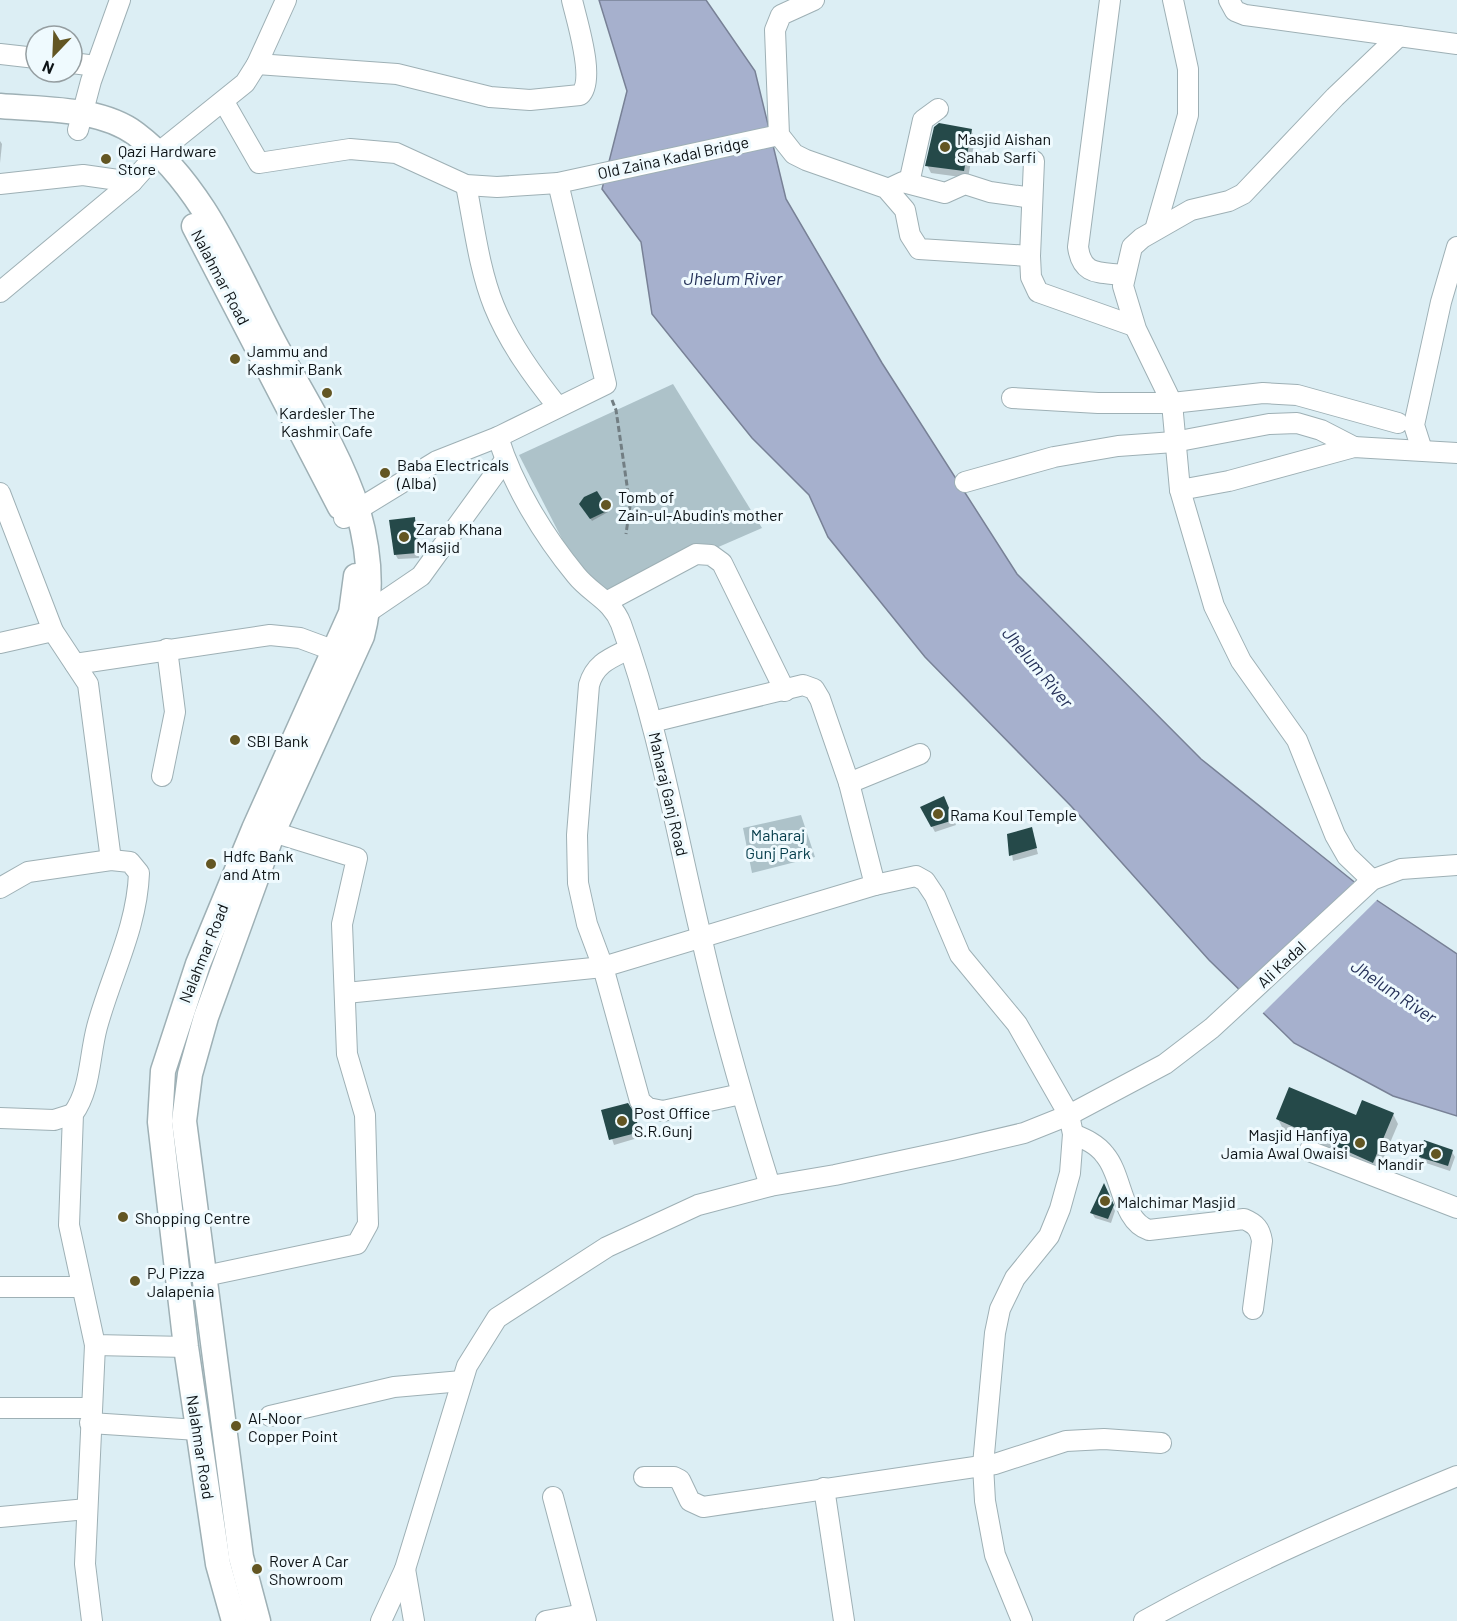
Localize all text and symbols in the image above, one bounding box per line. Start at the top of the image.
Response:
north arrow [24,24,84,84]
text: N [39,57,57,79]
place label: Masjid Aishan Sahab Sarfi [957,129,1051,166]
street label: Old Zaina Kadal Bridge [596,132,750,182]
marker: Masjid Aishan Sahab Sarfi [938,140,952,154]
place label: Qazi Hardware Store [118,141,217,178]
marker: Qazi Hardware Store [99,152,113,166]
street label: Nalahmar Road [188,226,254,328]
water label: Jhelum River [684,267,783,289]
place label: Jammu and Kashmir Bank [247,341,342,378]
marker: Jammu and Kashmir Bank [228,352,242,366]
marker: Kardesler The Kashmir Cafe [320,386,334,400]
place label: Kardesler The Kashmir Cafe [279,403,375,440]
place label: Baba Electricals (Alba) [396,455,509,492]
marker: Baba Electricals (Alba) [378,466,392,480]
place label: Tomb of Zain-ul-Abudin's mother [618,487,784,524]
marker: Tomb of Zain-ul-Abudin's mother [599,498,613,512]
place label: Zarab Khana Masjid [416,519,502,556]
marker: Zarab Khana Masjid [397,530,411,544]
water label: Jhelum River [998,622,1079,712]
street label: Maharaj Ganj Road [646,730,692,858]
place label: SBI Bank [247,731,308,750]
marker: SBI Bank [228,733,242,747]
place label: Rama Koul Temple [950,805,1077,824]
marker: Rama Koul Temple [931,807,945,821]
park label: Maharaj Gunj Park [745,825,811,862]
place label: Hdfc Bank and Atm [223,846,293,883]
marker: Hdfc Bank and Atm [204,857,218,871]
street label: Nalahmar Road [174,901,232,1005]
street label: Ali Kadal [1253,937,1309,991]
water label: Jhelum River [1347,954,1442,1028]
place label: Post Office S.R.Gunj [634,1103,710,1140]
marker: Post Office S.R.Gunj [615,1114,629,1128]
place label: Masjid Hanfiya Jamia Awal Owaisi [1221,1125,1348,1162]
marker: Masjid Hanfiya Jamia Awal Owaisi [1353,1136,1367,1150]
place label: Batyar Mandir [1377,1136,1424,1173]
marker: Batyar Mandir [1429,1147,1443,1161]
place label: Malchimar Masjid [1117,1192,1236,1211]
marker: Malchimar Masjid [1098,1194,1112,1208]
place label: Shopping Centre [135,1208,251,1227]
marker: Shopping Centre [116,1210,130,1224]
place label: PJ Pizza Jalapenia [147,1263,214,1300]
marker: PJ Pizza Jalapenia [128,1274,142,1288]
street label: Nalahmar Road [183,1394,219,1500]
place label: Al-Noor Copper Point [248,1408,338,1445]
marker: Al-Noor Copper Point [229,1419,243,1433]
place label: Rover A Car Showroom [269,1551,349,1588]
marker: Rover A Car Showroom [250,1562,264,1576]

